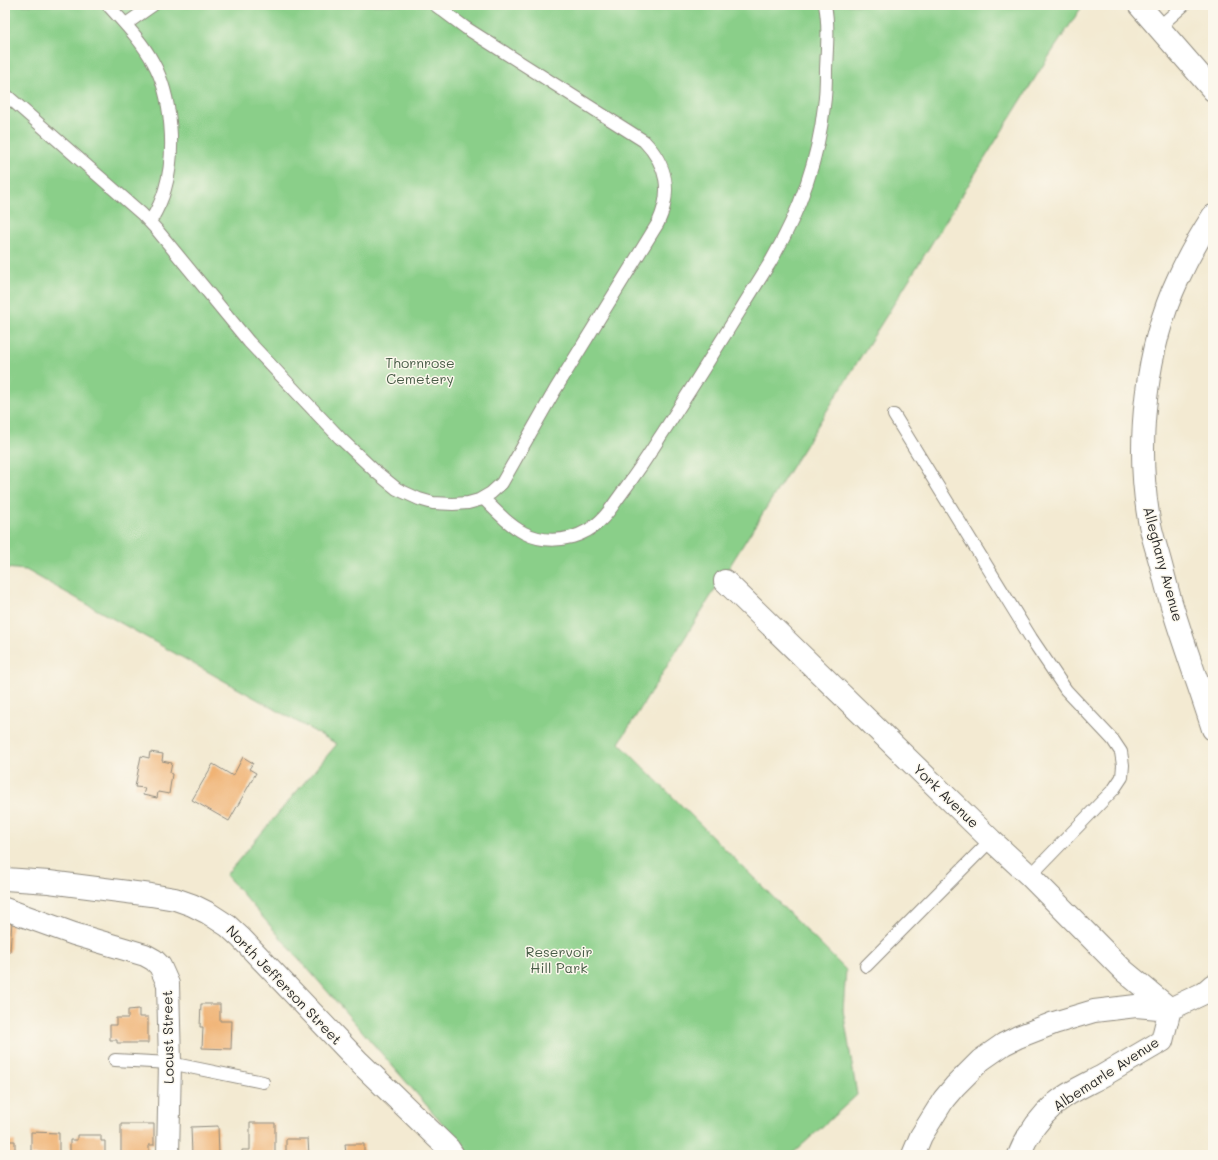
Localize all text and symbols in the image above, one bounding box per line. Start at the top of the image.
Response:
park label: Thornrose Cemetery [385,353,455,388]
street label: Alleghany Avenue [1139,504,1188,623]
street label: York Avenue [909,759,983,832]
street label: North Jefferson Street [222,921,346,1048]
park label: Reservoir Hill Park [525,942,593,977]
street label: Locust Street [157,990,178,1084]
street label: Albemarle Avenue [1049,1032,1162,1115]

